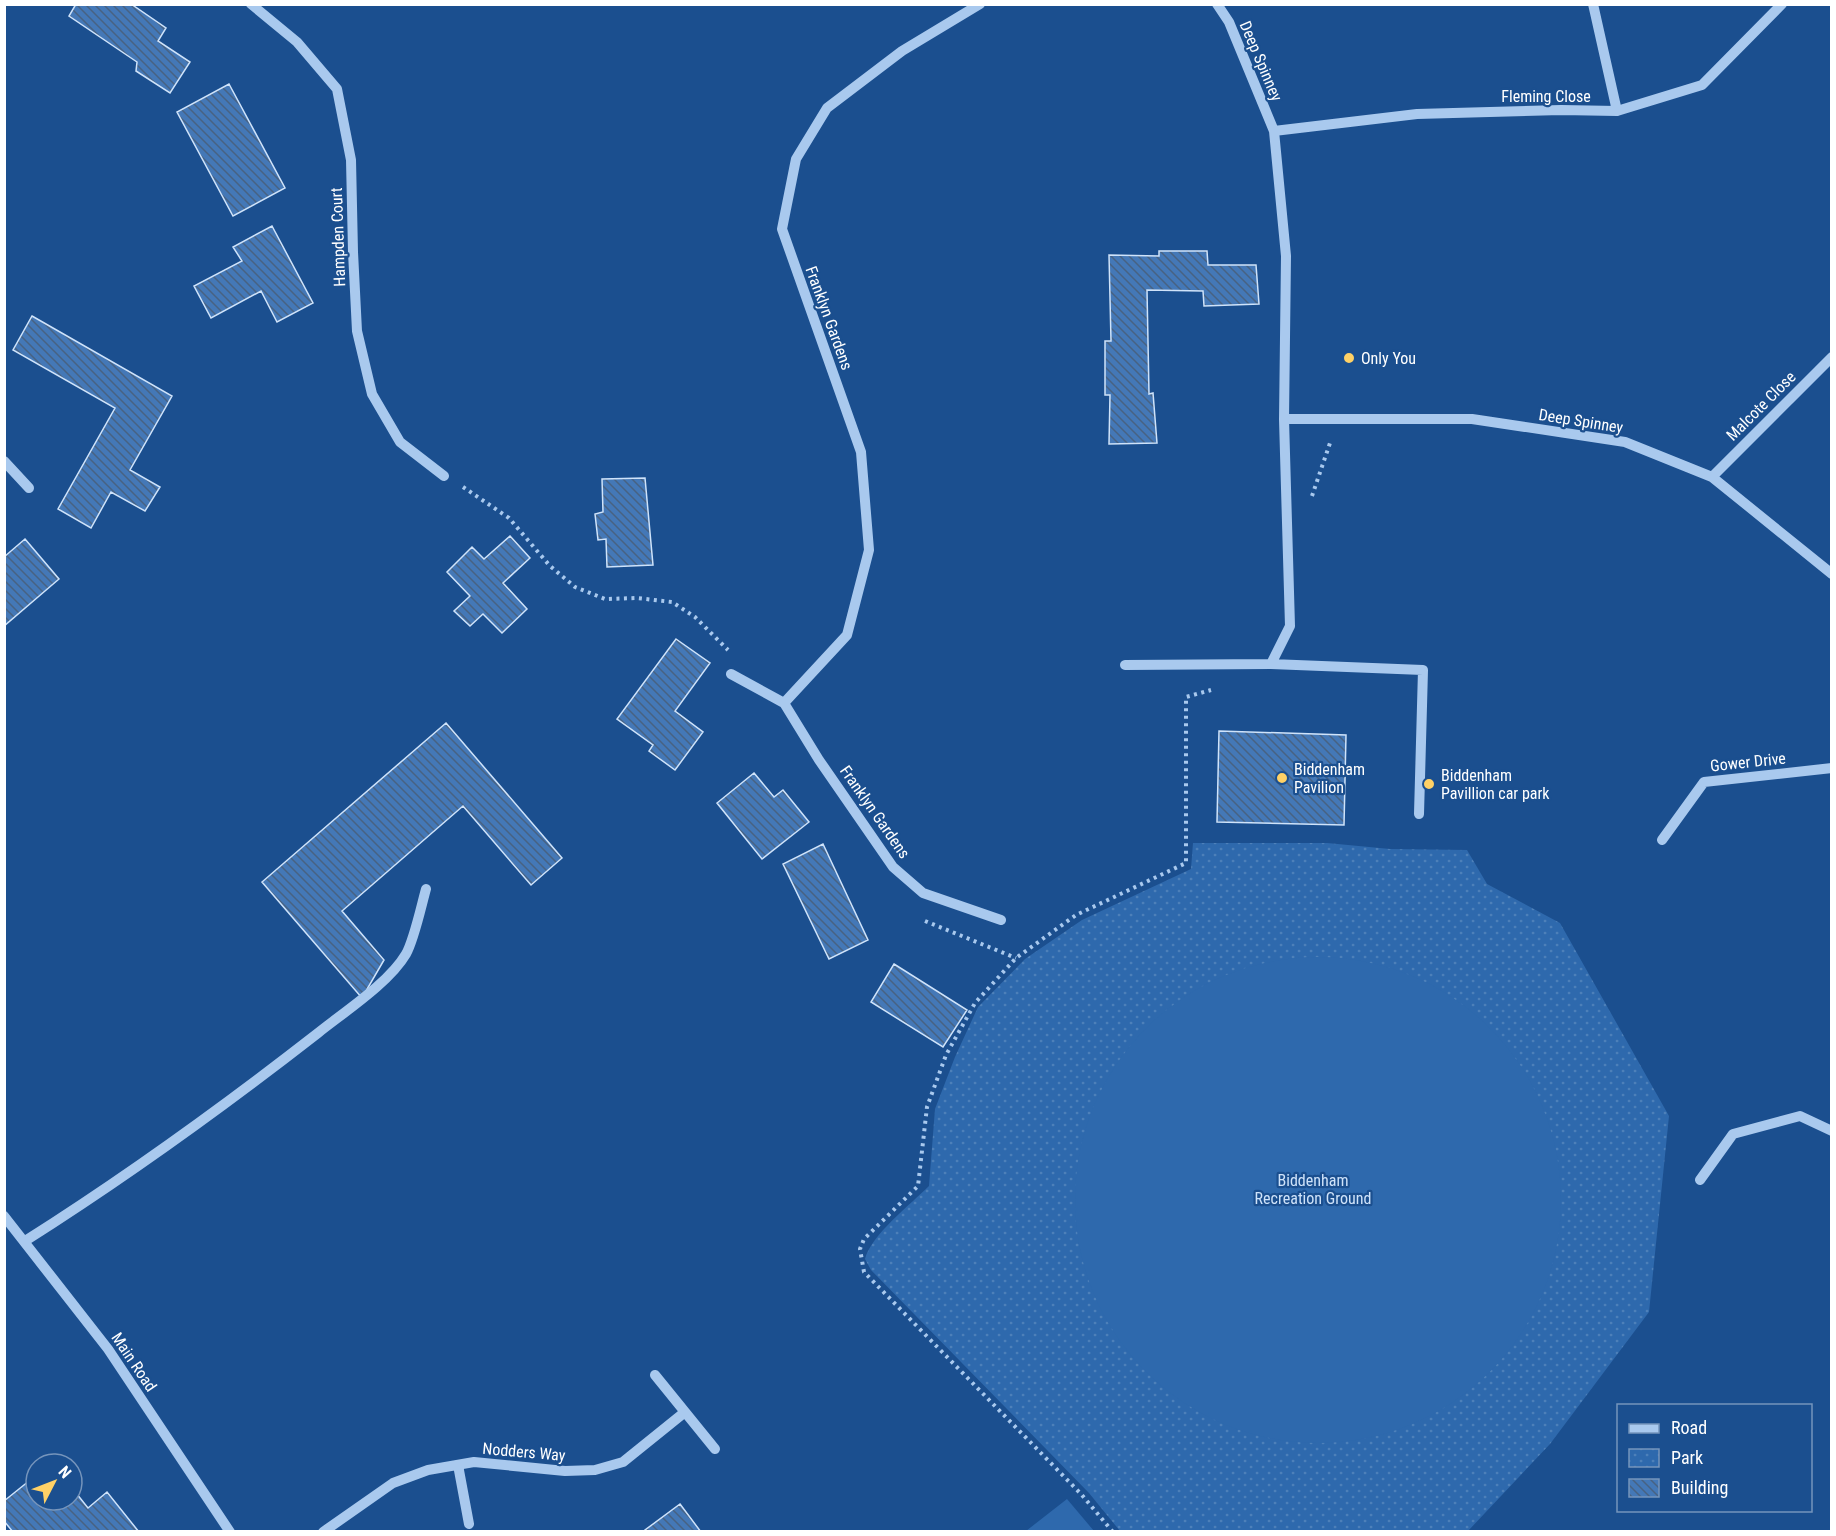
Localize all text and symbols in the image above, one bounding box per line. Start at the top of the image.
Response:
street label: Deep Spinney [1236,18,1287,104]
street label: Fleming Close [1501,87,1591,106]
street label: Hampden Court [327,187,349,287]
street label: Franklyn Gardens [801,264,857,372]
place label: Only You [1361,349,1416,368]
marker: Only You [1342,351,1356,365]
street label: Malcote Close [1722,367,1800,445]
street label: Deep Spinney [1537,405,1625,437]
street label: Gower Drive [1709,749,1787,775]
place label: Biddenham Pavilion [1294,760,1365,797]
street label: Franklyn Gardens [836,762,914,862]
place label: Biddenham Pavillion car park [1441,766,1550,803]
marker: Biddenham Pavilion [1275,771,1289,785]
marker: Biddenham Pavillion car park [1422,777,1436,791]
park label: Biddenham Recreation Ground [1255,1171,1371,1208]
street label: Main Road [107,1329,161,1395]
legend [1617,1404,1812,1512]
text: Road [1671,1417,1707,1438]
street label: Nodders Way [482,1439,567,1465]
text: Park [1671,1447,1703,1468]
north arrow [24,1452,84,1512]
text: N [54,1462,75,1482]
text: Building [1671,1477,1728,1498]

